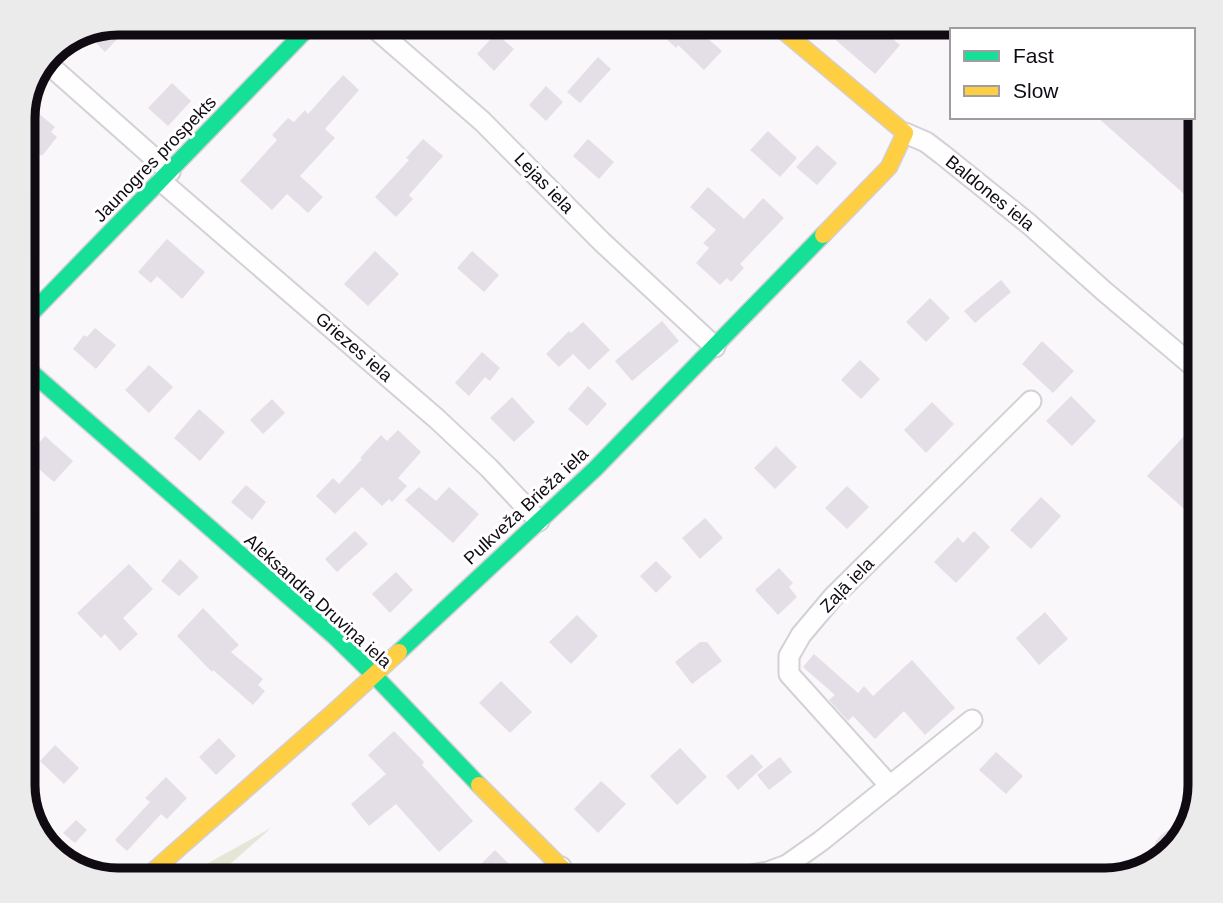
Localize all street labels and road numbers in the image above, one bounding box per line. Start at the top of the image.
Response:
street label: Jaunogres prospekts [90,92,220,226]
street label: Lejas iela [510,149,578,218]
street label: Baldones iela [942,151,1039,235]
street label: Griezes iela [312,308,397,386]
street label: Pulkveža Brieža iela [460,443,593,569]
street label: Aleksandra Druviņa iela [241,530,396,673]
street label: Zaļā iela [816,553,879,616]

